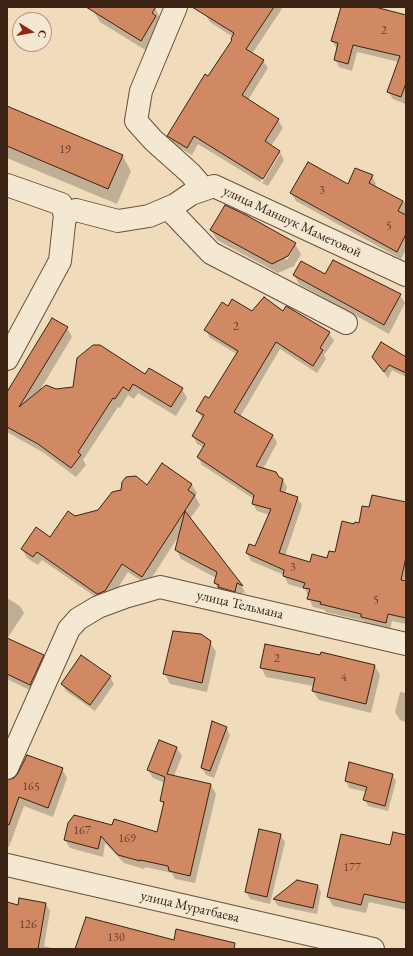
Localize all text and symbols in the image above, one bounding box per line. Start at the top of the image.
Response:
north arrow [12,12,52,52]
house number: 2 [381,24,387,38]
text: С [35,29,50,39]
house number: 19 [59,143,71,157]
street label: улица Маншук Маметовой [220,182,364,262]
house number: 3 [319,184,325,198]
house number: 5 [386,219,392,233]
house number: 2 [233,320,239,334]
house number: 3 [290,561,296,575]
street label: улица Тельмана [195,587,285,623]
house number: 5 [373,593,379,607]
house number: 2 [274,652,280,666]
house number: 4 [341,671,347,685]
house number: 165 [22,780,40,794]
house number: 167 [73,824,91,838]
house number: 169 [118,832,136,846]
house number: 177 [343,861,361,875]
street label: улица Муратбаева [139,887,241,927]
house number: 126 [19,918,37,932]
house number: 130 [107,931,125,945]

